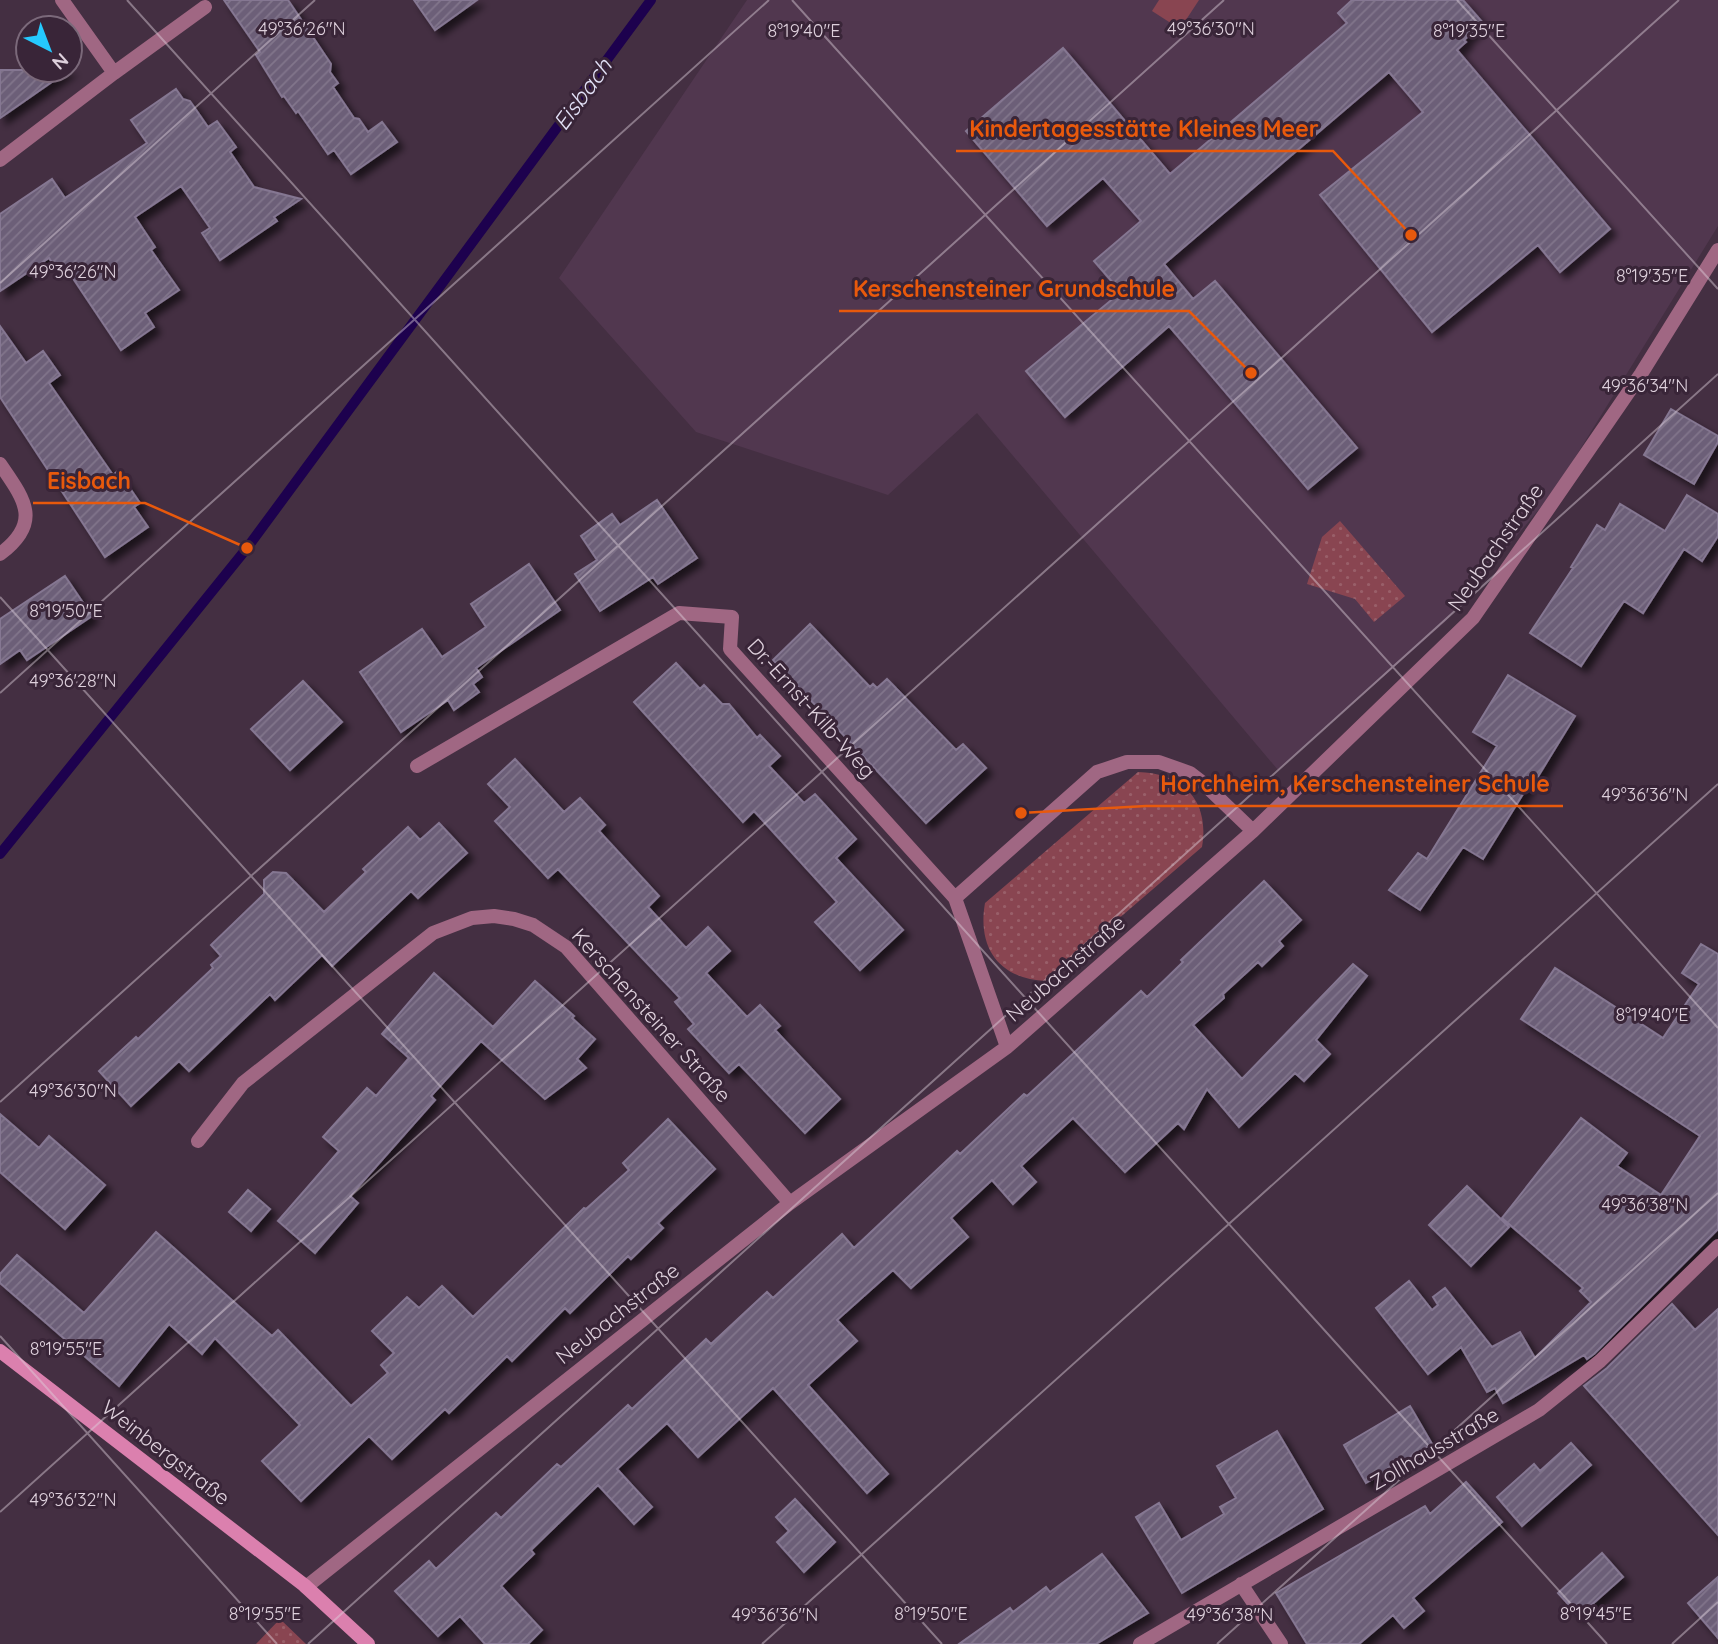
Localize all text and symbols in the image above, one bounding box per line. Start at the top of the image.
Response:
north arrow [14,14,84,84]
text: 49°36'26"N [258,17,346,40]
text: 49°36'30"N [1167,17,1255,40]
text: 8°19'40"E [767,19,841,42]
text: 8°19'35"E [1433,19,1505,42]
text: N [47,48,74,75]
water label: Eisbach [546,52,618,136]
callout: Kindertagesstätte Kleines Meer [956,107,1333,151]
text: Kindertagesstätte Kleines Meer [969,114,1319,143]
text: 49°36'26"N [29,260,117,283]
text: 8°19'35"E [1616,264,1688,287]
callout: Kerschensteiner Grundschule [839,267,1189,311]
text: Kerschensteiner Grundschule [853,274,1175,303]
text: 49°36'34"N [1602,374,1688,397]
callout: Eisbach [33,459,145,503]
text: Eisbach [47,466,131,495]
street label: Neubachstraße [1441,478,1549,616]
text: 8°19'50"E [29,599,103,622]
street label: Dr.-Ernst-Kilb-Weg [742,633,882,783]
text: 49°36'28"N [29,669,117,692]
callout: Horchheim, Kerschensteiner Schule [1146,762,1563,806]
text: Horchheim, Kerschensteiner Schule [1160,769,1550,798]
text: 49°36'36"N [1602,783,1688,806]
street label: Neubachstraße [1000,909,1130,1027]
street label: Kerschensteiner Straße [567,923,737,1107]
text: 8°19'40"E [1615,1003,1689,1026]
text: 49°36'30"N [29,1079,117,1102]
text: 49°36'38"N [1602,1193,1688,1216]
street label: Neubachstraße [550,1257,684,1369]
text: 8°19'55"E [30,1337,102,1360]
street label: Weinbergstraße [97,1394,235,1510]
street label: Zollhausstraße [1365,1401,1503,1495]
text: 49°36'32"N [29,1488,117,1511]
text: 8°19'55"E [229,1602,301,1625]
text: 8°19'50"E [894,1602,968,1625]
text: 8°19'45"E [1560,1602,1632,1625]
text: 49°36'36"N [732,1603,818,1626]
text: 49°36'38"N [1187,1603,1273,1626]

